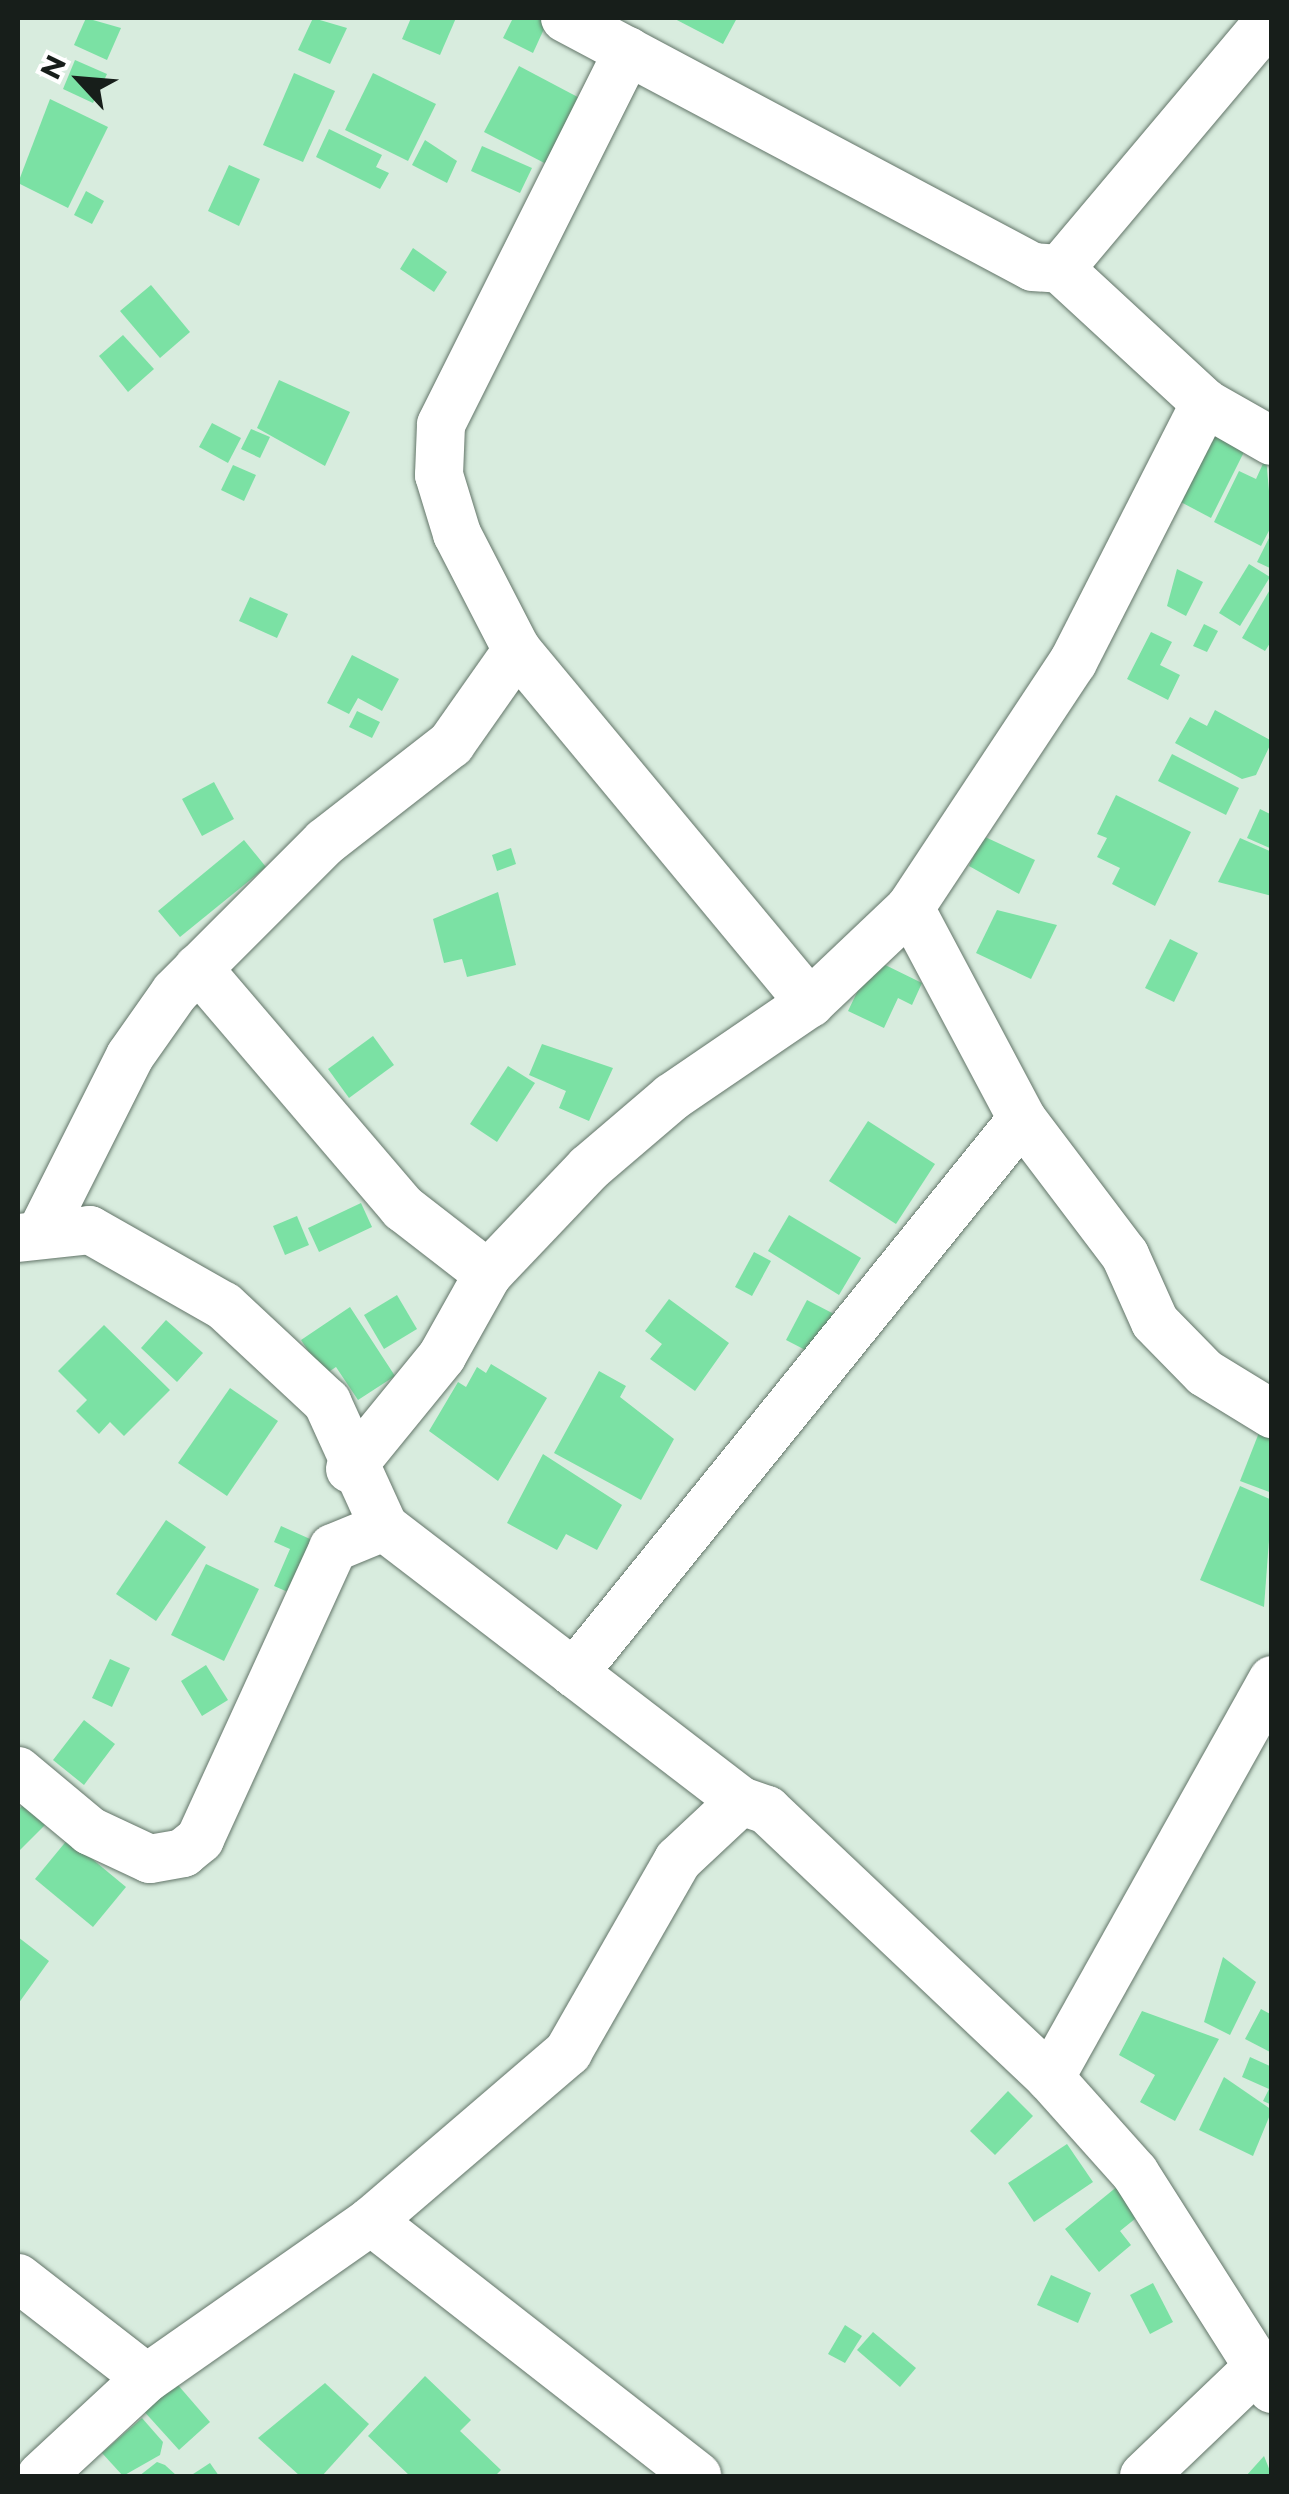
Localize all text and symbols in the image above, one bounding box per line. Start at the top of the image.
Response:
north arrow [30,30,130,130]
text: N [33,49,73,84]

